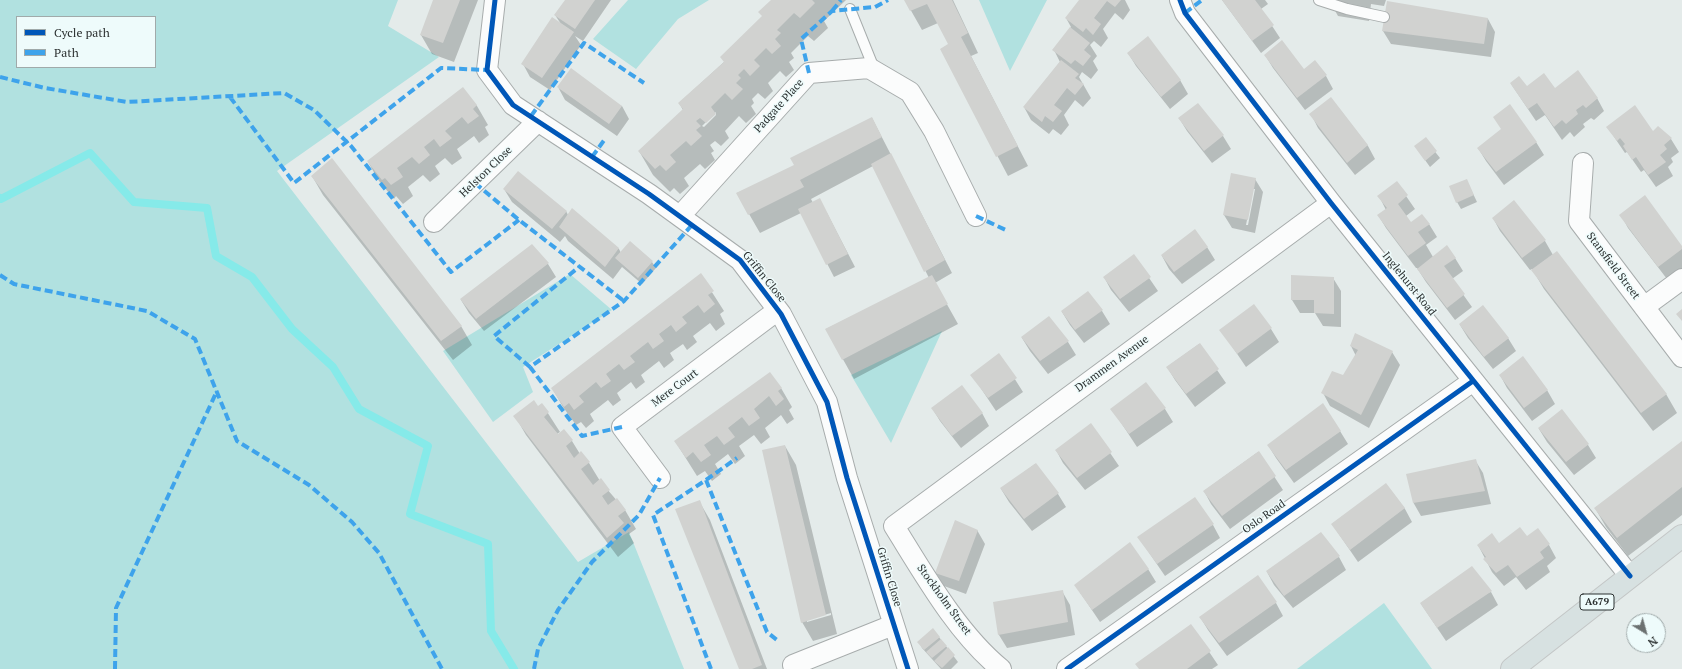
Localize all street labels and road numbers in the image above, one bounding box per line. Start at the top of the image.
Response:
street label: Padgate Place [751,76,807,136]
street label: Helston Close [457,144,515,200]
street label: Stansfield Street [1584,230,1642,302]
street label: Griffin Close [740,249,788,305]
street label: Inglehurst Road [1379,250,1439,318]
street label: Drammen Avenue [1073,333,1151,395]
street label: Mere Court [649,366,701,410]
street label: Oslo Road [1240,497,1288,537]
street label: Griffin Close [874,546,904,608]
street label: Stockholm Street [914,562,974,638]
road number: A679 [1580,594,1614,610]

